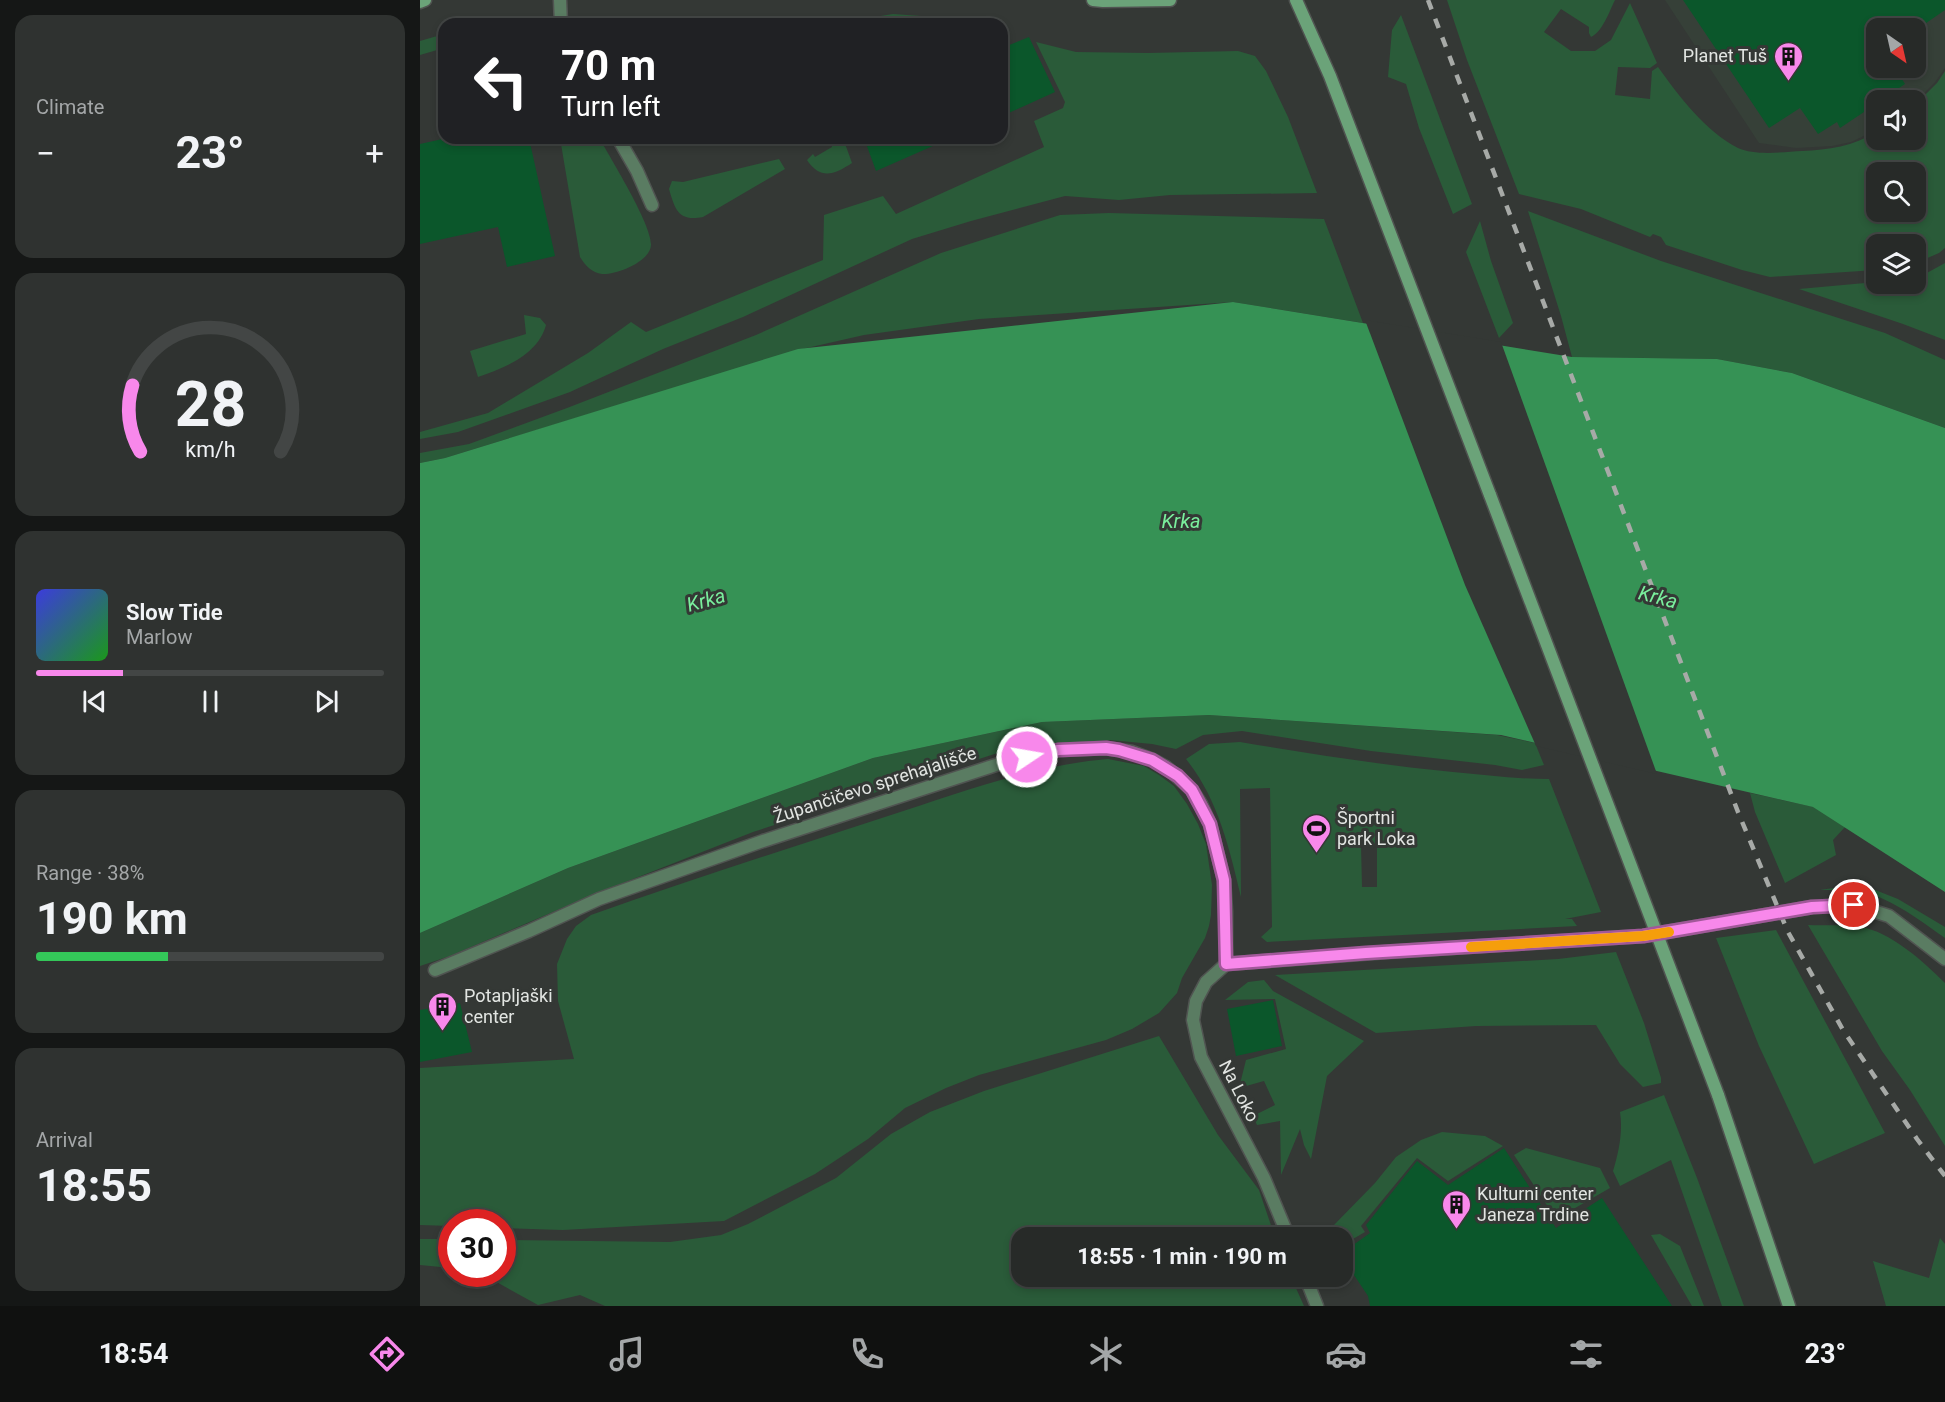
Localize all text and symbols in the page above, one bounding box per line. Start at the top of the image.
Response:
north arrow [1866,18,1926,78]
map controls [1866,18,1926,294]
building icon: Planet Tuš [1772,40,1804,82]
text: 70 m [561,41,656,90]
icon: left [462,42,540,120]
place label: Planet Tuš [1683,45,1767,66]
button: sound [1866,90,1926,150]
text: Turn left [561,91,661,123]
text: Climate [36,95,104,119]
text: 23° [175,126,245,179]
text: − [36,134,55,173]
text: + [365,134,384,173]
button: search [1866,162,1926,222]
button: layers [1866,234,1926,294]
text: 28 [174,368,246,441]
text: km/h [185,437,235,462]
water label: Krka [1161,509,1201,533]
water label: Krka [1636,580,1680,614]
water label: Krka [684,583,728,617]
text: Slow Tide [126,600,223,625]
text: Marlow [126,625,192,649]
icon: previous [78,685,111,718]
icon: pause [194,685,227,718]
icon: next [310,685,343,718]
position arrow [995,725,1059,789]
street label: Župančičevo sprehajališče [771,742,979,827]
place label: Športni park Loka [1337,807,1415,849]
sports icon: Športni park Loka [1300,812,1332,854]
text: Range · 38% [36,861,144,885]
pin [1828,879,1879,930]
icon: arrive [1837,888,1870,921]
text: 190 km [36,892,188,945]
place label: Potapljaški center [464,985,553,1027]
building icon: Potapljaški center [427,990,459,1032]
street label: Na Loko [1215,1056,1264,1125]
text: Arrival [36,1128,93,1152]
text: 18:55 [36,1159,152,1212]
place label: Kulturni center Janeza Trdine [1477,1183,1594,1225]
building icon: Kulturni center Janeza Trdine [1440,1188,1472,1230]
speed limit sign: 30 [438,1209,516,1287]
text: 18:55 · 1 min · 190 m [1077,1244,1287,1269]
icon: directions [366,1333,408,1375]
icon: music [606,1333,648,1375]
icon: phone [846,1333,888,1375]
icon: climate [1085,1333,1127,1375]
icon: car [1325,1333,1367,1375]
icon: filters [1565,1333,1607,1375]
text: 18:54 [99,1338,168,1370]
text: 23° [1805,1338,1846,1370]

